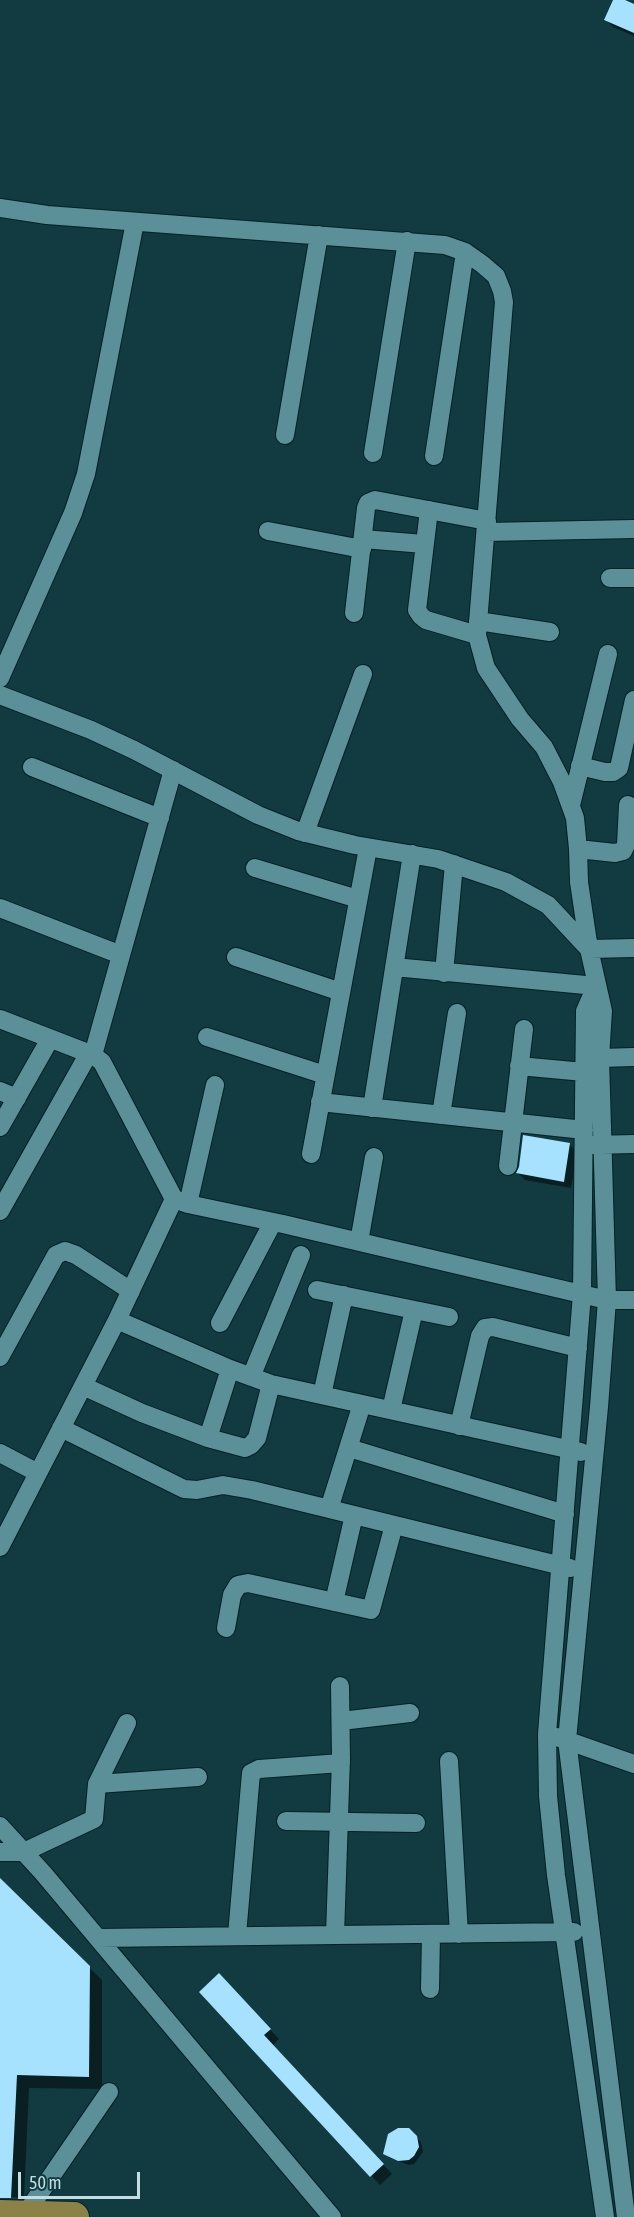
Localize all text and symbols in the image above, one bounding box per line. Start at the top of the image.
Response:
scale bar [21,2160,142,2198]
text: 50 m [29,2172,61,2193]

